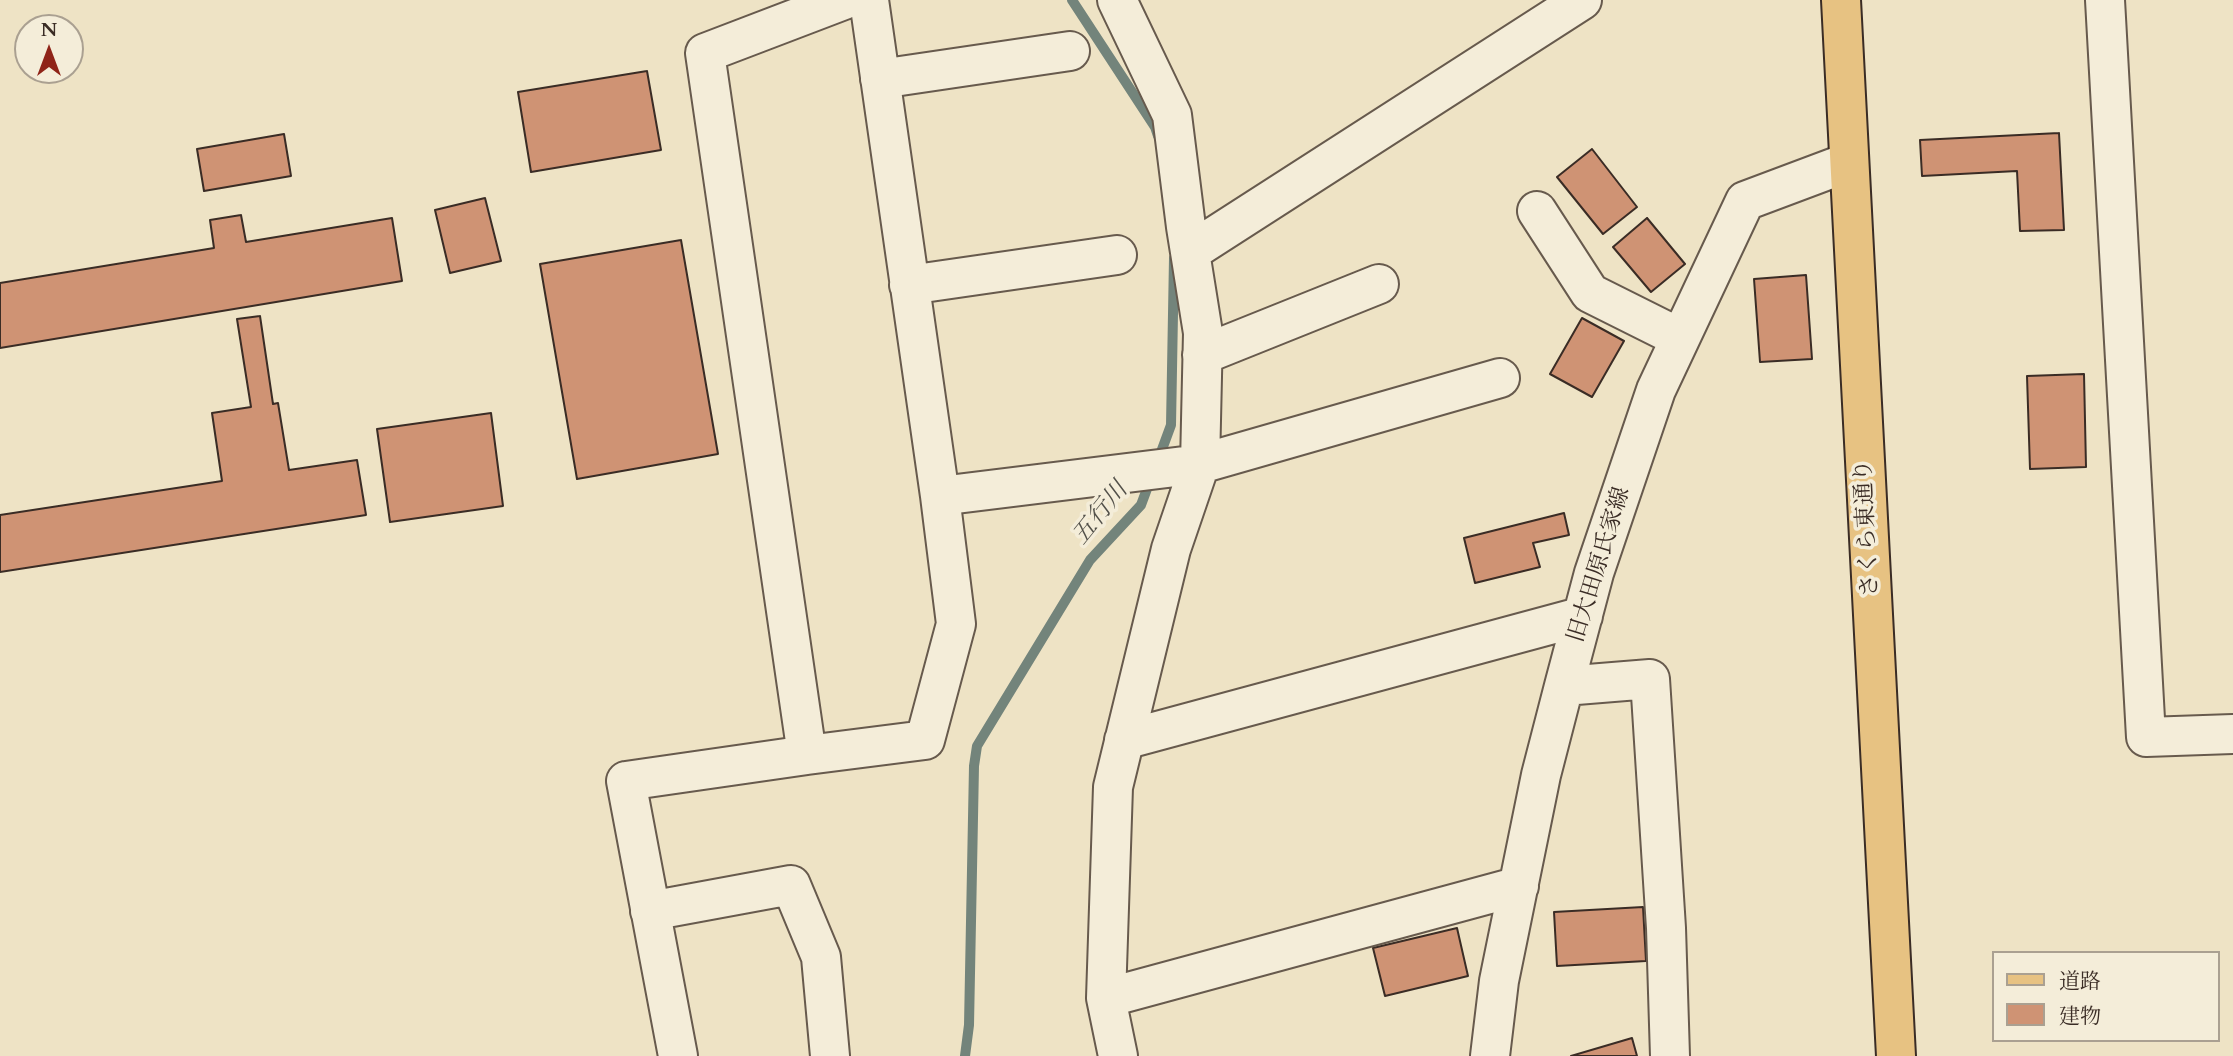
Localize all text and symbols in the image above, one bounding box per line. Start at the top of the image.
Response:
north arrow [14,14,84,84]
text: N [41,17,57,43]
street label: さくら東通り [1851,458,1885,598]
water label: 五行川 [1067,477,1135,551]
street label: 旧大田原氏家線 [1563,484,1637,646]
legend [1992,951,2219,1042]
text: 道路 [2059,967,2101,996]
text: 建物 [2059,1002,2101,1031]

